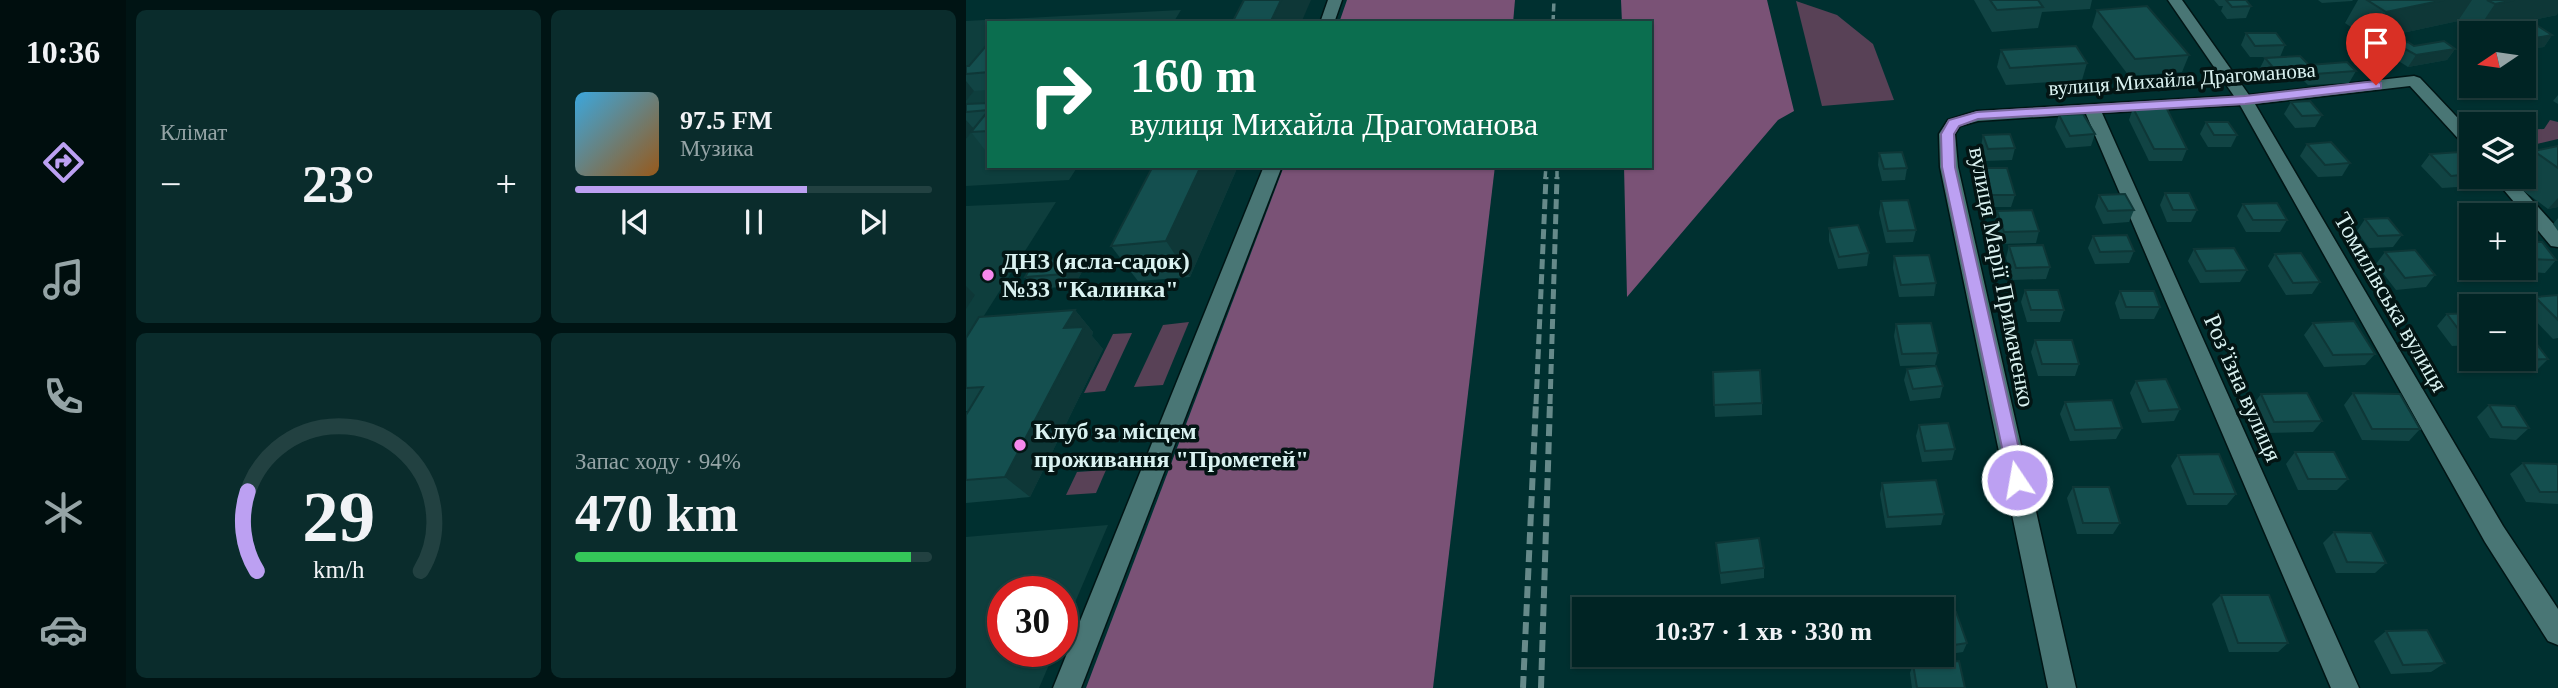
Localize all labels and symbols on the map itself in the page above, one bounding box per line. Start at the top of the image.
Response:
pin [2346,13,2406,85]
north arrow [2459,21,2536,98]
street label: вулиця Михайла Драгоманова [2048,58,2317,100]
street label: вулиця Марії Примаченко [1964,145,2040,409]
street label: Томилівська вулиця [2329,208,2453,396]
place label: ДНЗ (ясла-садок) №33 "Калинка" [1002,248,1190,302]
marker: ДНЗ (ясла-садок) №33 "Калинка" [980,267,996,283]
street label: Розʼїзна вулиця [2199,311,2287,465]
place label: Клуб за місцем проживання "Прометей" [1034,418,1309,472]
marker: Клуб за місцем проживання "Прометей" [1012,437,1028,453]
position arrow [1980,443,2054,517]
speed limit sign: 30 [987,576,1078,667]

